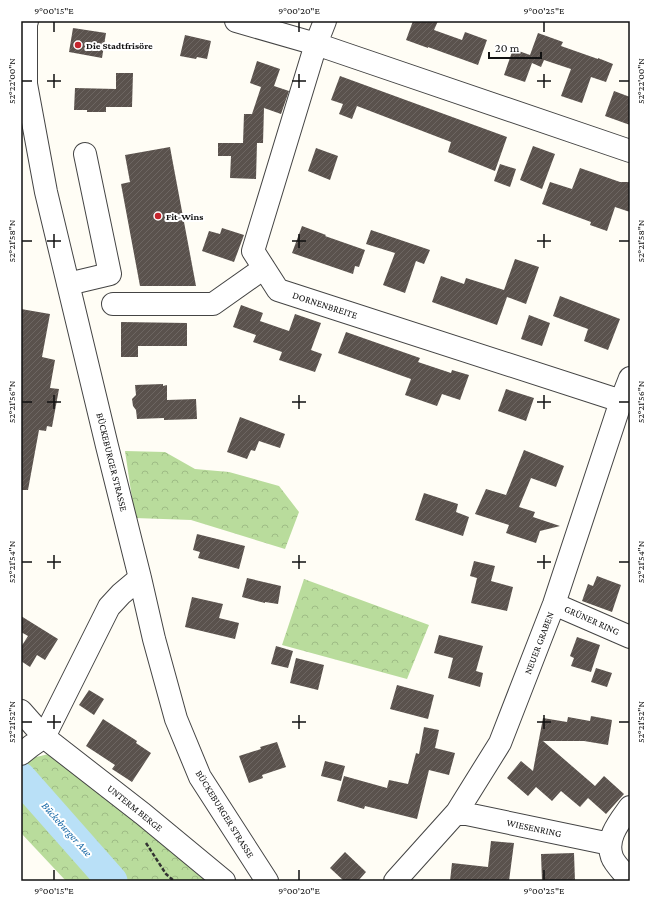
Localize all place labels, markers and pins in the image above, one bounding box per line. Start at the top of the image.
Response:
marker: Die Stadtfrisöre [73,40,83,50]
place label: Die Stadtfrisöre [86,40,153,51]
marker: Fit-Wins [153,211,163,221]
place label: Fit-Wins [166,211,203,222]

